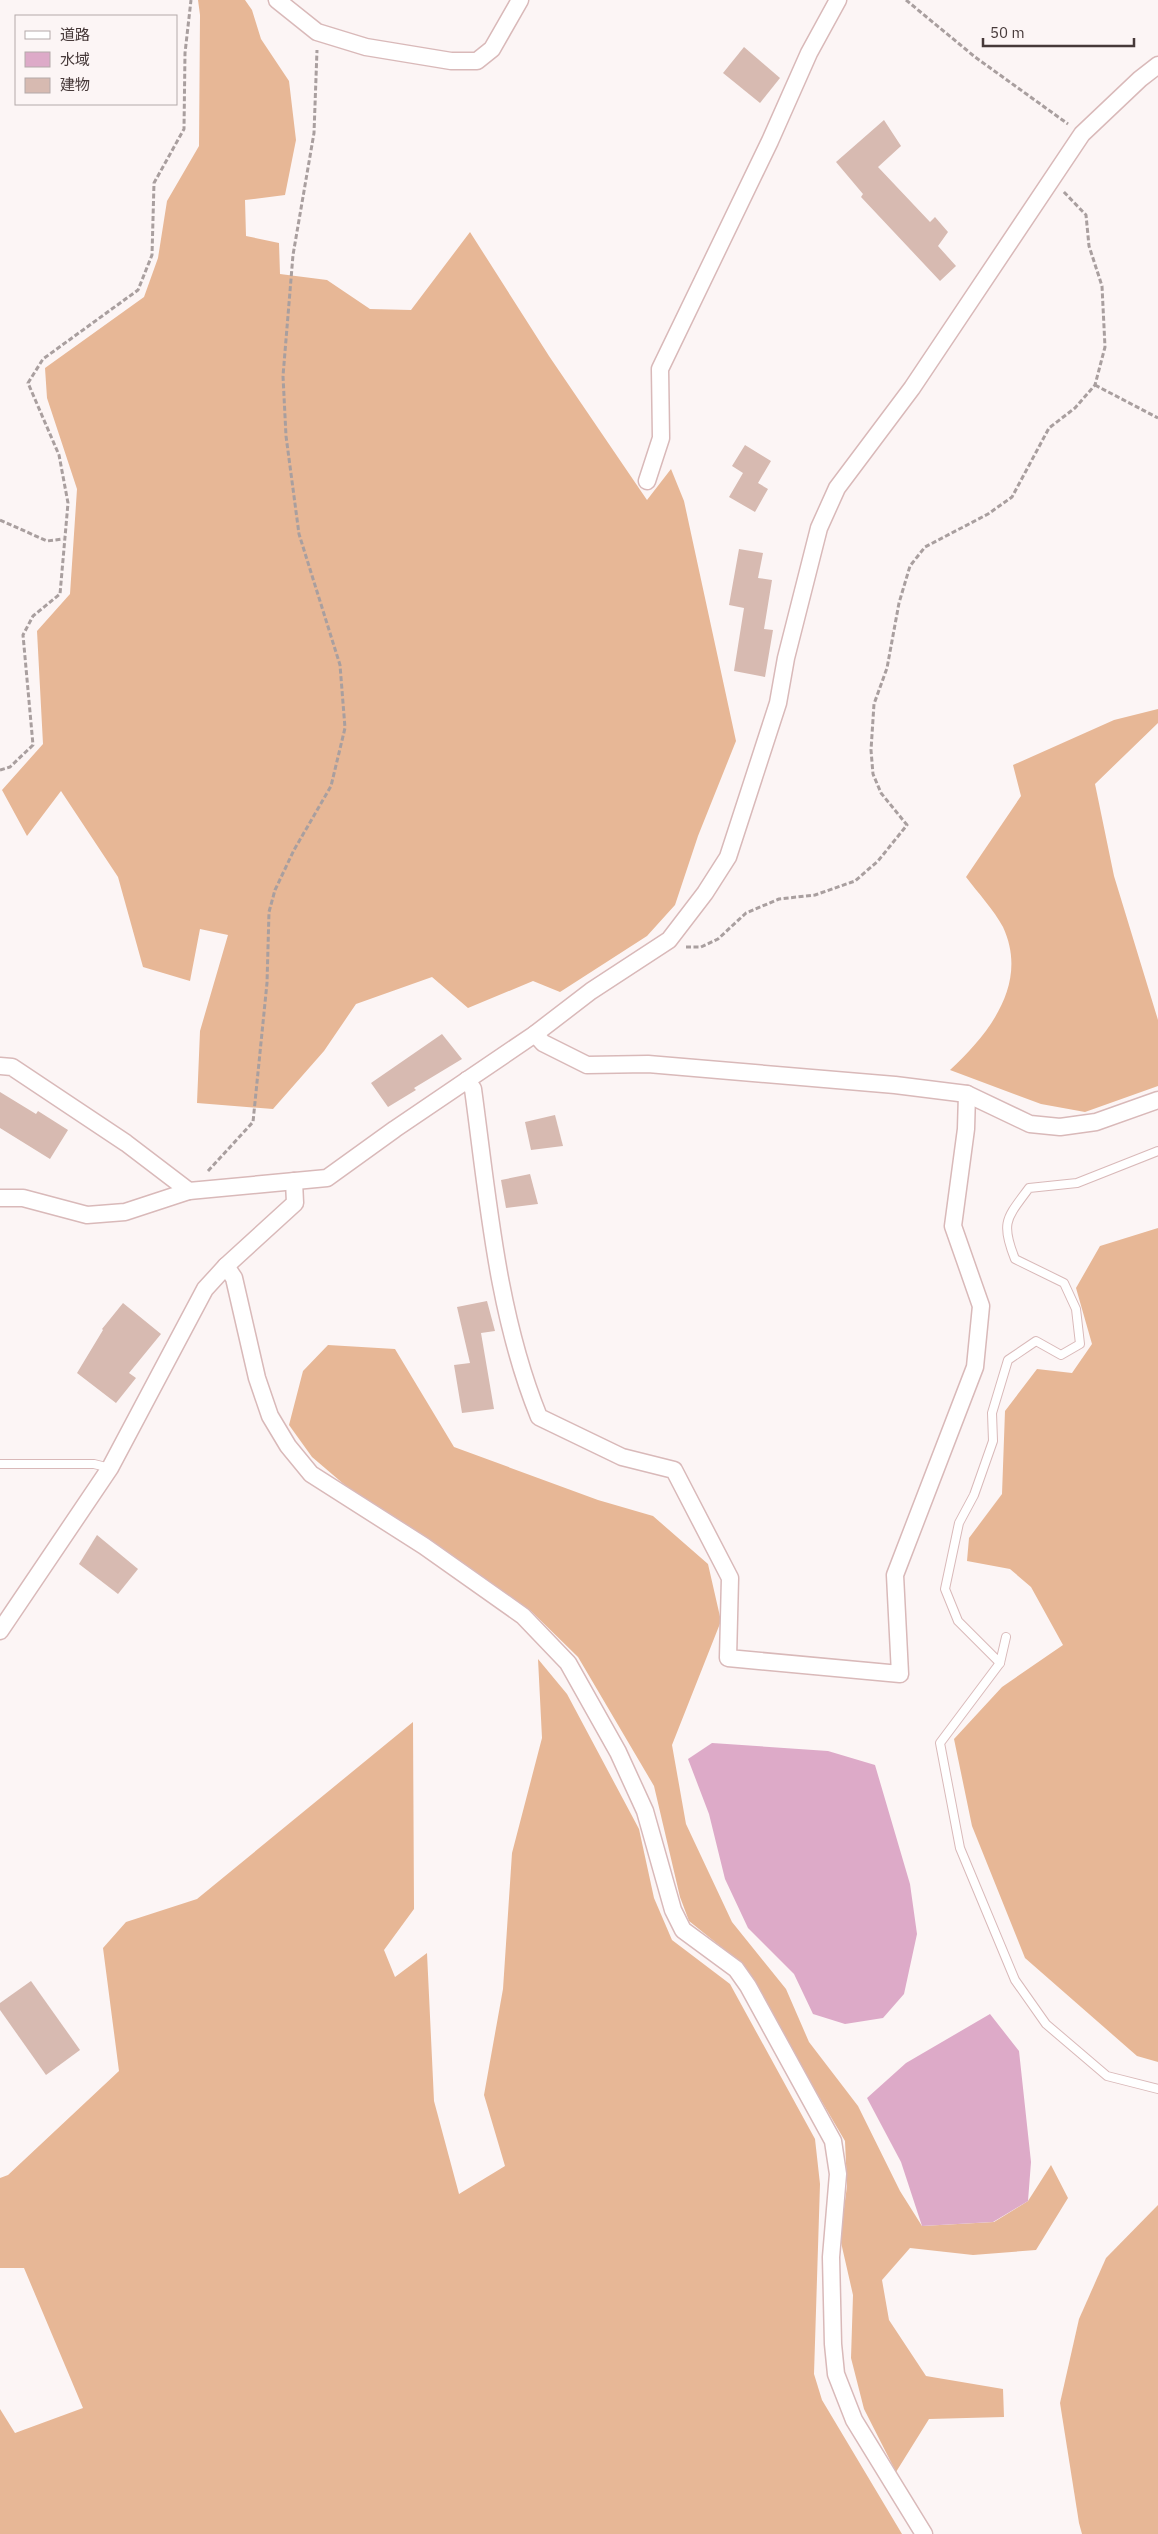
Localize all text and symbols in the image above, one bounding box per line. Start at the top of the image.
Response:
legend [15,15,178,105]
scale bar [983,15,1134,47]
text: 50 m [990,23,1025,42]
text: 道路 [60,25,90,44]
text: 水域 [60,50,90,69]
text: 建物 [60,75,90,94]

